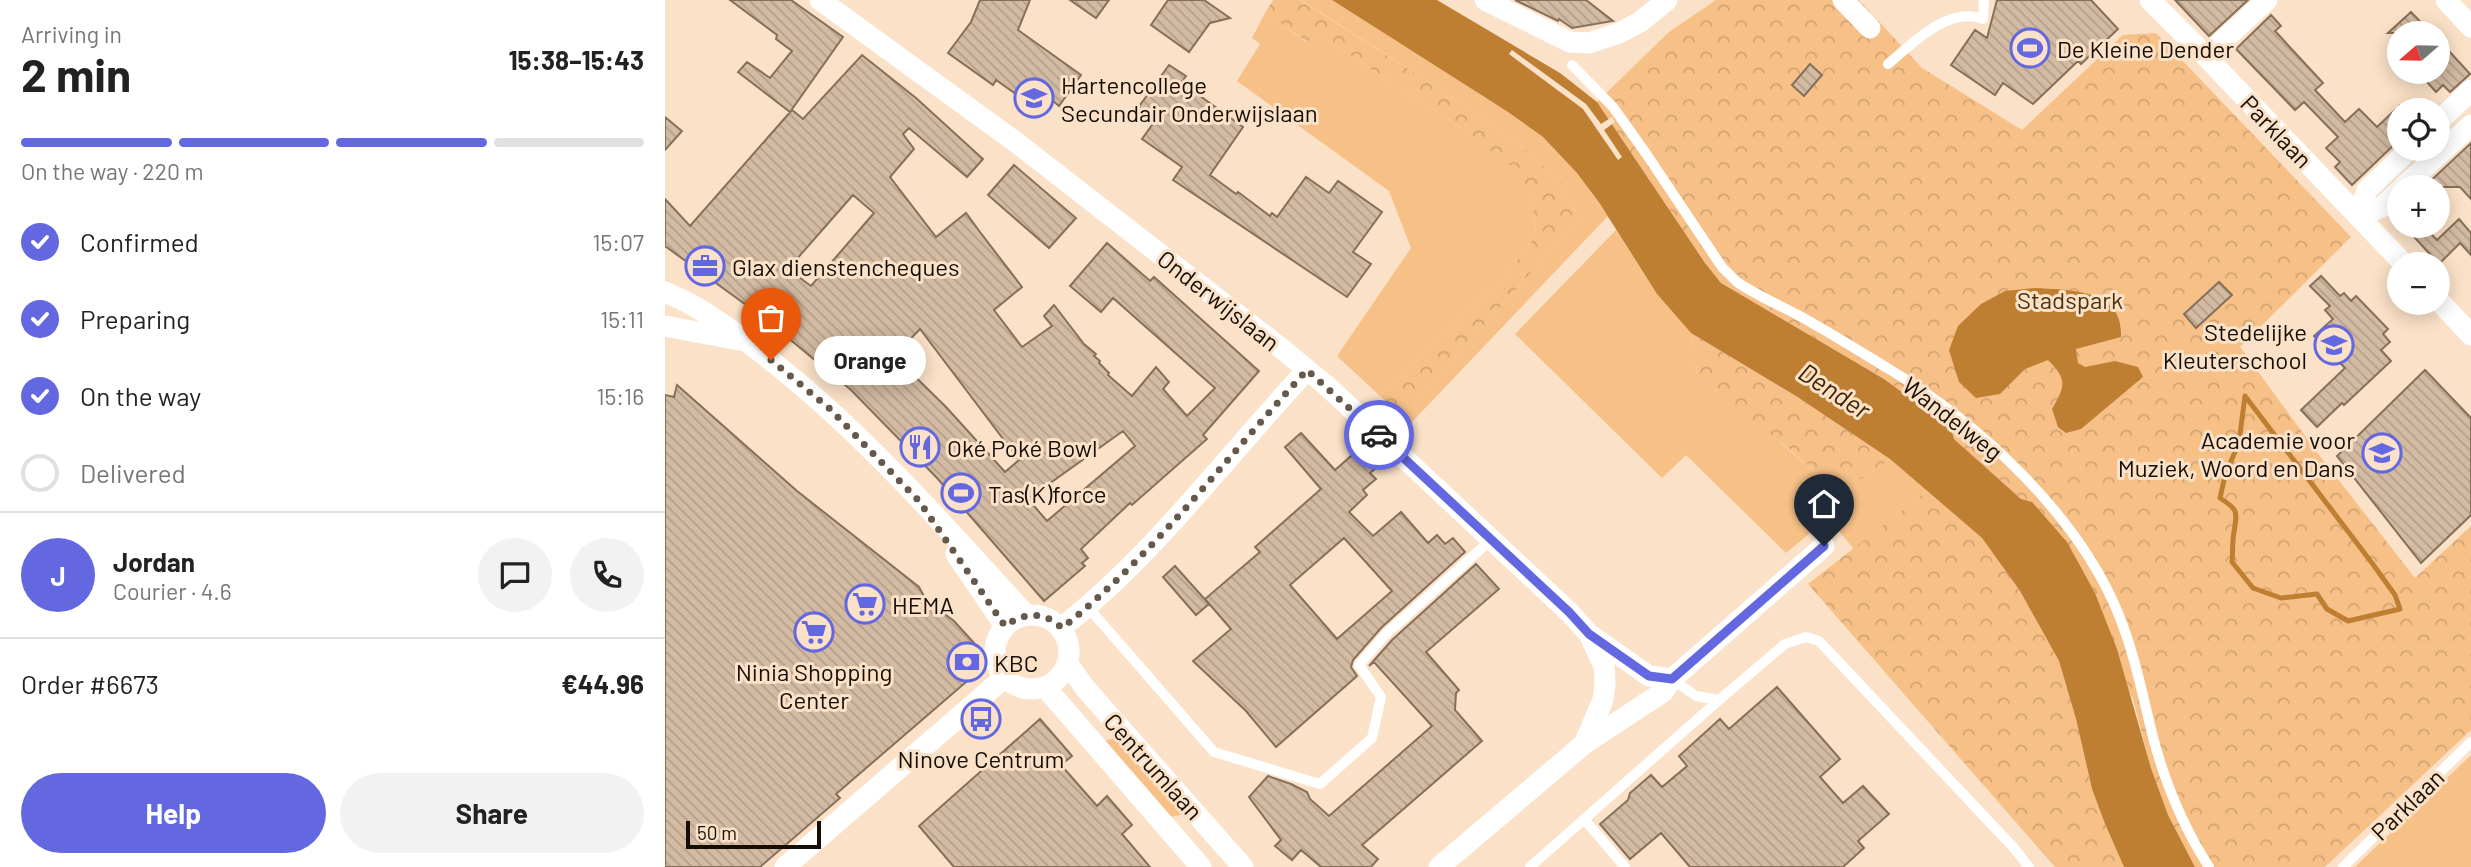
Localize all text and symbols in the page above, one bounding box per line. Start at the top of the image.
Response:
text: Arriving in [21,20,122,48]
north arrow [2387,21,2450,84]
map controls [2387,21,2450,315]
sports icon: De Kleine Dender [2009,27,2051,69]
place label: De Kleine Dender [2057,34,2234,63]
text: 15:38–15:43 [508,44,644,75]
text: 2 min [21,46,131,101]
place label: Hartencollege Secundair Onderwijslaan [1061,70,1318,127]
school or university icon: Hartencollege Secundair Onderwijslaan [1013,77,1055,119]
street label: Parklaan [2235,89,2319,173]
button: locate [2387,98,2450,161]
text: On the way · 220 m [21,157,204,185]
button: + [2387,175,2450,238]
icon: check [21,223,59,261]
text: Confirmed [80,226,199,257]
text: 15:07 [592,228,644,256]
street label: Onderwijslaan [1152,243,1286,357]
office icon: Glax dienstencheques [684,245,726,287]
place label: Glax dienstencheques [732,252,959,281]
button: − [2387,252,2450,315]
park label: Stadspark [2017,285,2123,314]
pin [741,288,801,360]
icon: bag [752,299,790,337]
icon: check [21,300,59,338]
text: Preparing [80,303,190,334]
text: 15:11 [600,305,644,333]
place label: Stedelijke Kleuterschool [2163,317,2307,374]
school or university icon: Stedelijke Kleuterschool [2313,324,2355,366]
callout: Orange [813,336,925,384]
text: Orange [833,346,907,374]
water label: Dender [1794,356,1877,425]
street label: Wandelweg [1897,370,2009,466]
icon: check [21,377,59,415]
text: On the way [80,380,201,411]
text: 15:16 [596,382,644,410]
courier [1344,400,1414,470]
icon: car [1360,416,1398,454]
place label: Academie voor Muziek, Woord en Dans [2118,425,2355,482]
restaurant icon: Oké Poké Bowl [899,426,941,468]
school or university icon: Academie voor Muziek, Woord en Dans [2361,432,2403,474]
place label: Oké Poké Bowl [947,433,1098,462]
text: Delivered [80,457,186,488]
sports icon: Tas(K)force [940,472,982,514]
pin [1794,474,1854,546]
place label: Tas(K)force [988,479,1107,508]
icon: home [1805,485,1843,523]
button: chat [478,538,552,612]
button: phone [570,538,644,612]
text: Jordan [113,546,195,577]
text: J [50,560,66,591]
text: Courier · 4.6 [113,577,232,605]
supermarket icon: HEMA [844,583,886,625]
place label: HEMA [892,590,954,619]
supermarket icon: Ninia Shopping Center [793,611,835,653]
bank icon: KBC [946,641,988,683]
place label: KBC [994,648,1038,677]
place label: Ninia Shopping Center [736,657,892,714]
text: Order #6673 [21,668,159,699]
text: €44.96 [561,668,644,699]
bus stop icon: Ninove Centrum [960,698,1002,740]
street label: Centrumlaan [1099,707,1209,825]
place label: Ninove Centrum [898,744,1064,773]
street label: Parklaan [2365,762,2449,846]
button: Help [21,773,326,853]
button: Share [340,773,644,853]
scale bar [686,818,821,850]
text: 50 m [697,821,737,844]

